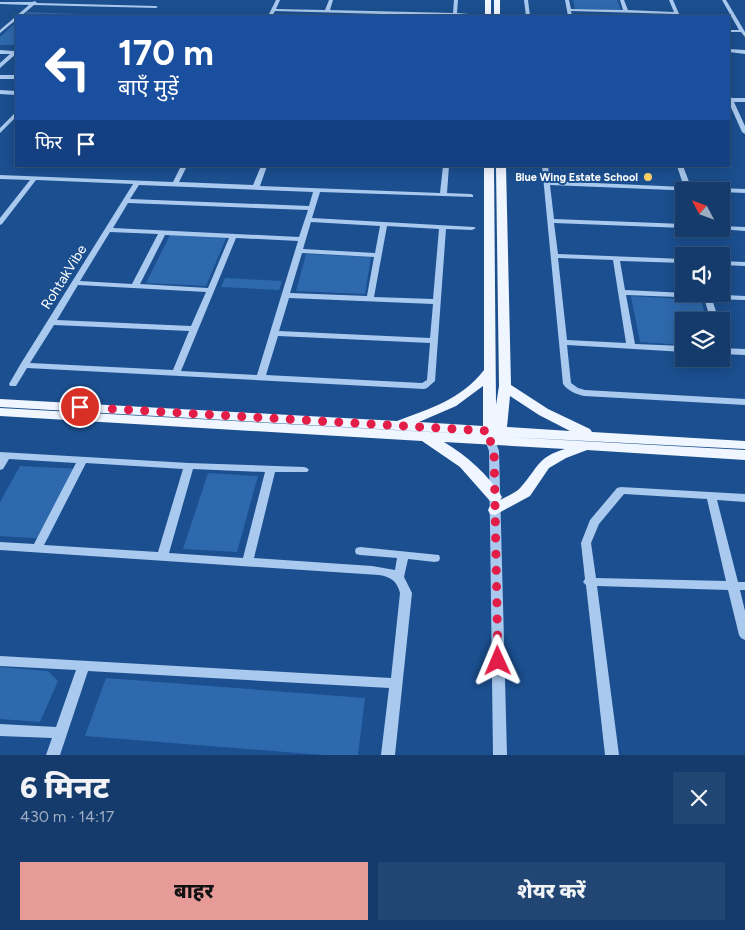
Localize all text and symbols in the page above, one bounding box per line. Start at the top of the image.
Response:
text: 170 m [118,32,214,74]
icon: left [35,35,100,100]
text: बाएँ मुड़ें [118,74,179,101]
icon: arrive [72,130,100,158]
text: फिर [35,131,62,154]
place label: Blue Wing Estate School [515,171,638,184]
marker: Blue Wing Estate School [642,171,654,183]
north arrow [675,182,730,238]
map controls [675,182,730,367]
street label: RohtakVibe [38,241,91,312]
button: sound [675,247,730,302]
button: layers [675,312,730,367]
pin [59,386,101,428]
icon: arrive [66,393,94,421]
position arrow [471,634,523,686]
text: 6 मिनट [20,769,109,806]
button: close [673,772,725,824]
text: 430 m · 14:17 [20,807,114,826]
button: बाहर [20,862,368,920]
button: शेयर करें [378,862,725,920]

